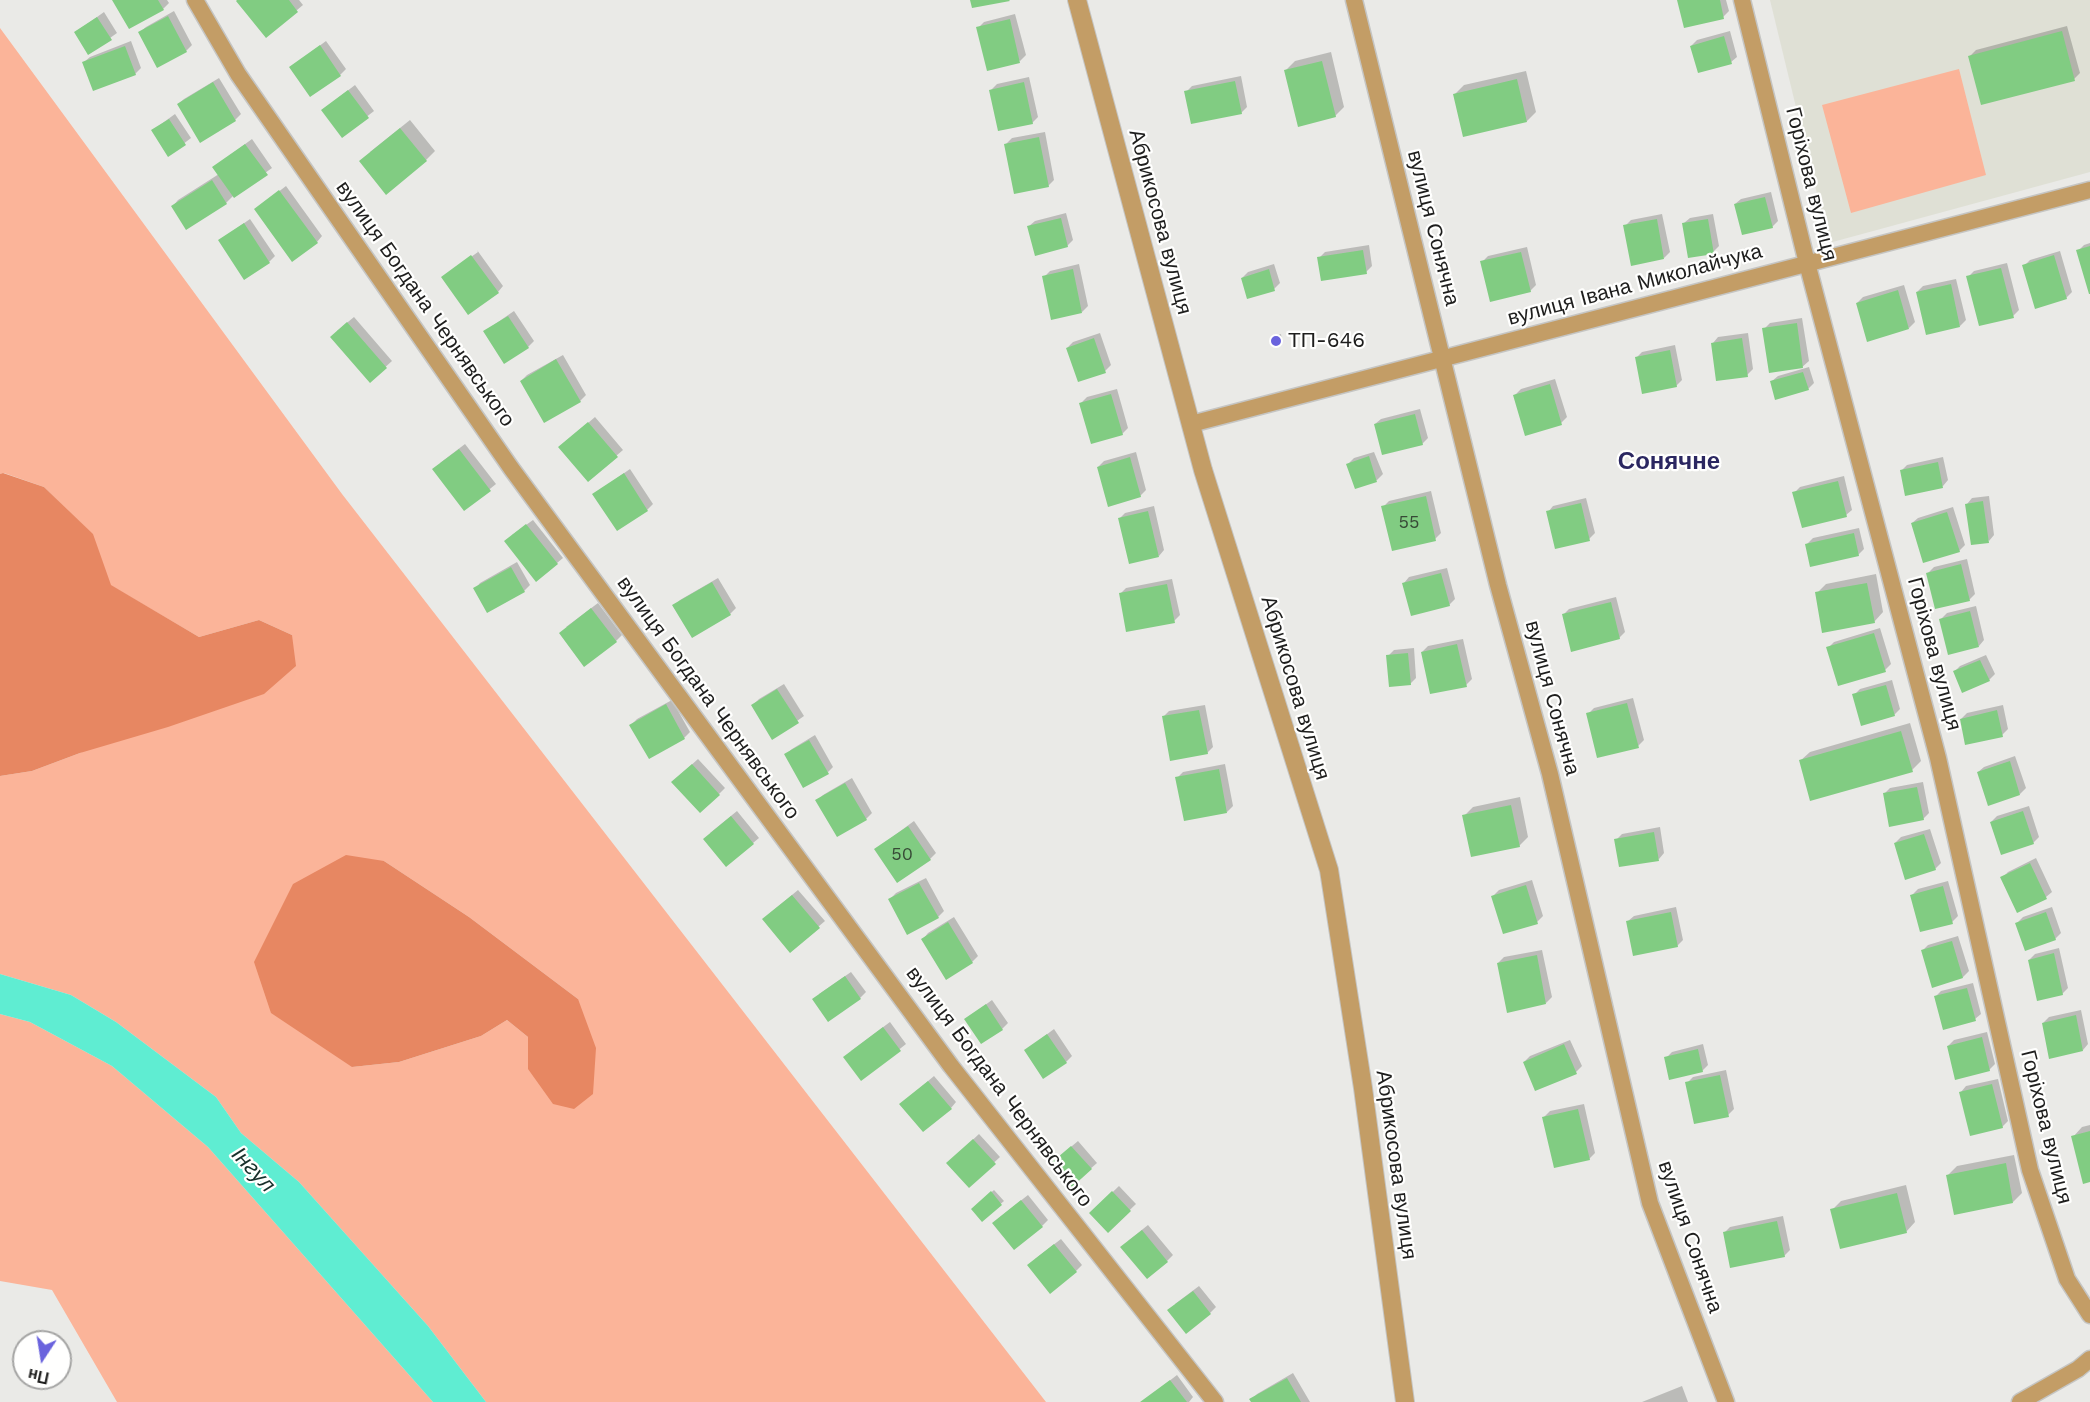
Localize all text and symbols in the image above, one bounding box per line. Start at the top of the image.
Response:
street label: Горіхова вулиця [1780,104,1842,264]
street label: Абрикосова вулиця [1123,127,1197,317]
street label: вулиця Сонячна [1402,148,1464,308]
street label: вулиця Богдана Чернявського [330,176,520,432]
street label: вулиця Івана Миколайчука [1505,239,1765,331]
place label: ТП-646 [1288,328,1365,354]
marker: ТП-646 [1269,334,1283,348]
district label: Сонячне [1618,448,1720,476]
house number: 55 [1399,512,1419,534]
street label: вулиця Богдана Чернявського [611,571,805,825]
street label: Горіхова вулиця [1901,575,1967,733]
street label: Абрикосова вулиця [1255,593,1335,783]
street label: вулиця Сонячна [1519,618,1585,778]
house number: 50 [891,844,913,866]
street label: вулиця Богдана Чернявського [900,962,1098,1212]
street label: Горіхова вулиця [2015,1047,2077,1207]
street label: Абрикосова вулиця [1370,1069,1422,1261]
water label: Інгул [226,1142,280,1198]
street label: вулиця Сонячна [1652,1158,1728,1316]
north arrow [12,1330,72,1390]
text: Пн [26,1365,51,1388]

